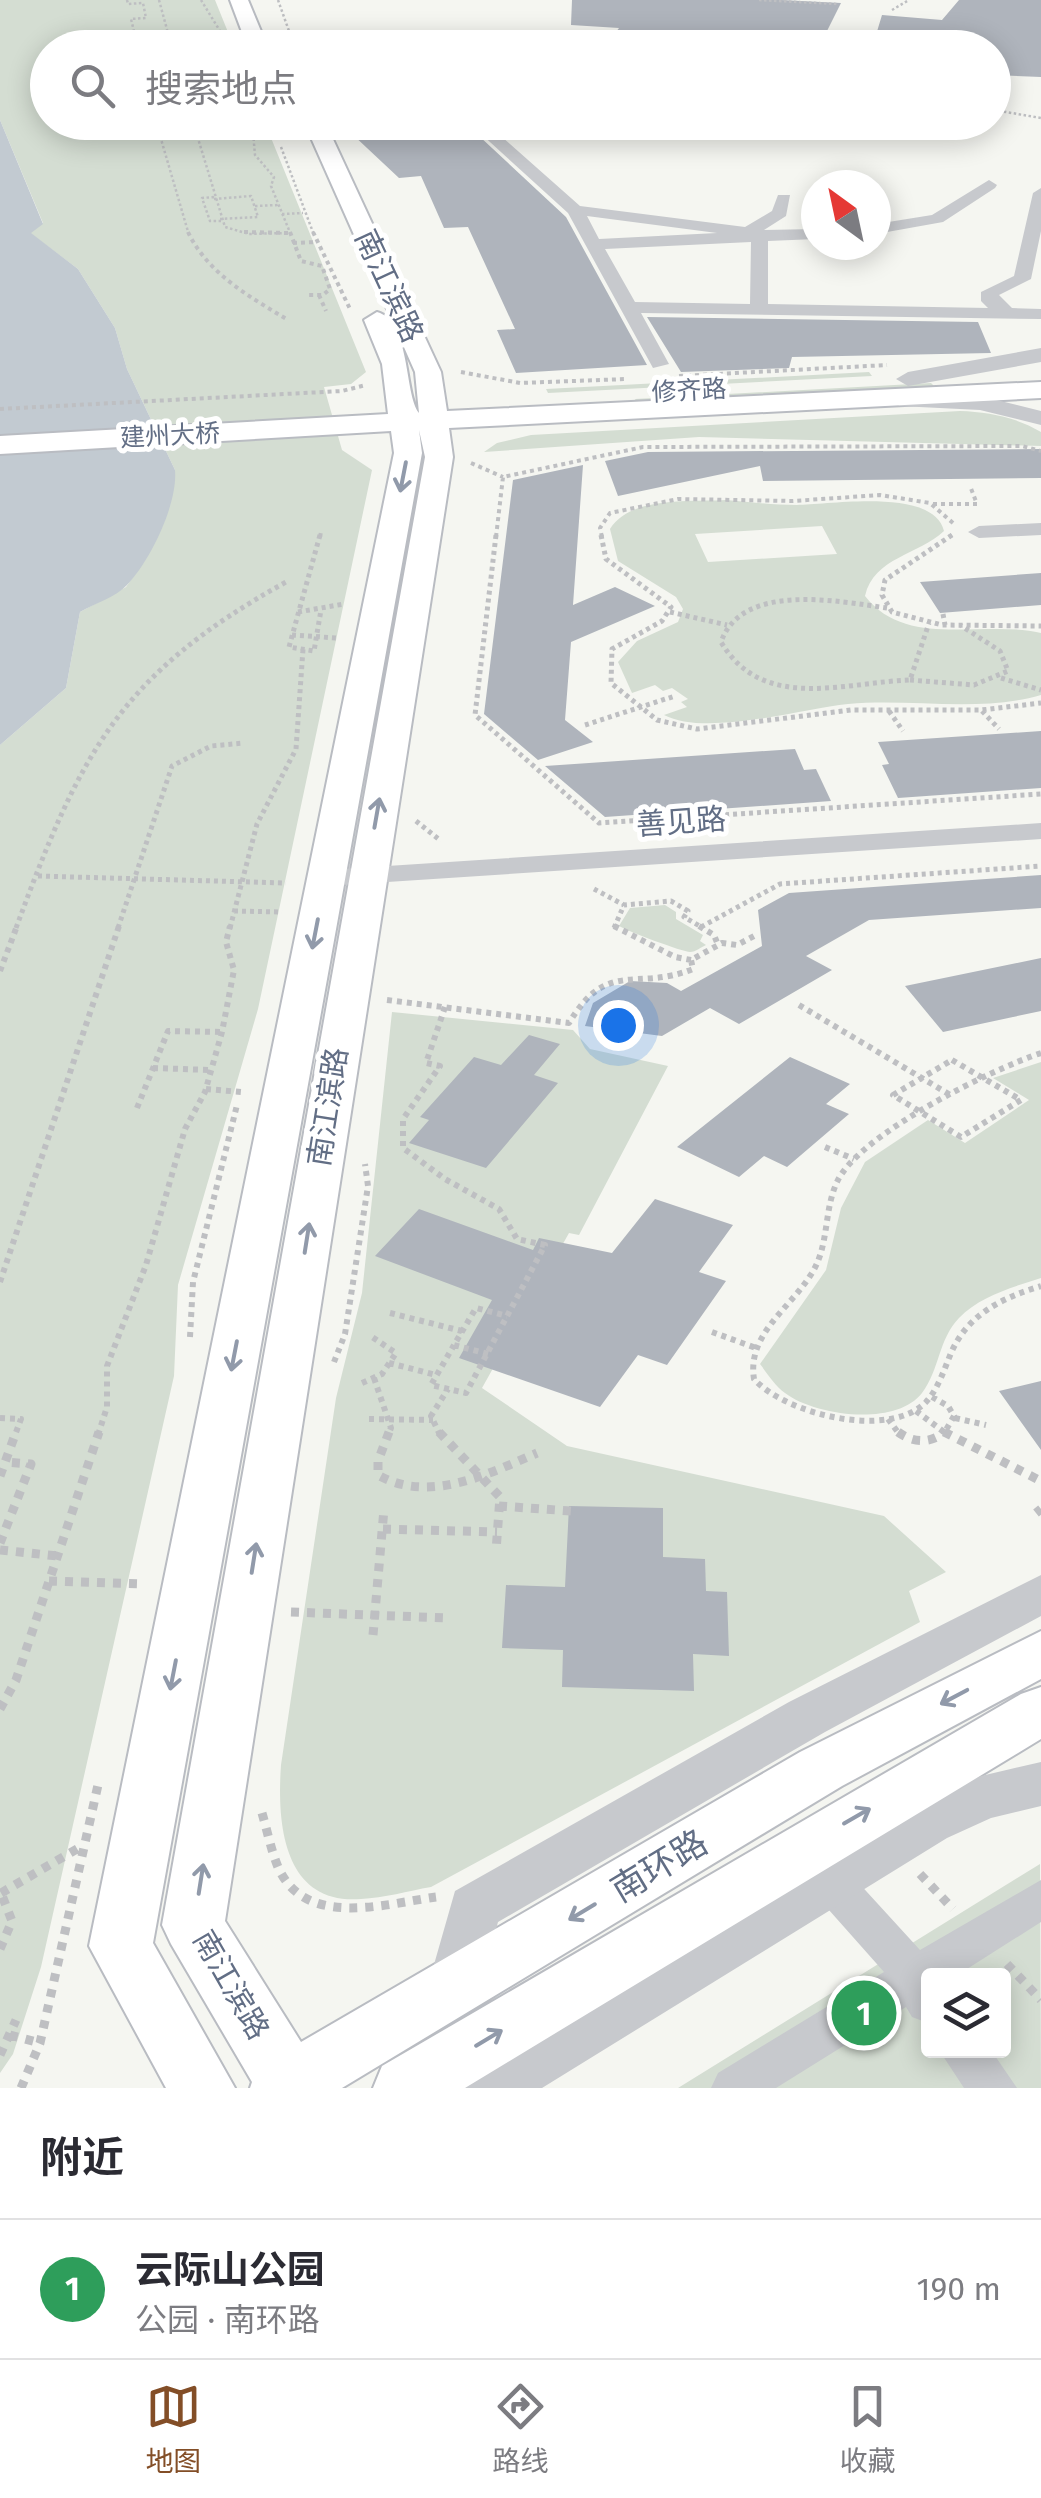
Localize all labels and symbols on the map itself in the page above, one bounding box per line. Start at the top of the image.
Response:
north arrow [801,170,891,260]
street label: 南江滨路 [347,224,431,348]
street label: 修齐路 [651,374,727,408]
street label: 建州大桥 [119,418,221,454]
one-way arrow [393,460,412,492]
one-way arrow [369,798,387,830]
street label: 善见路 [635,801,727,843]
one-way arrow [305,917,324,949]
your location [593,1000,644,1051]
street label: 南江滨路 [301,1045,355,1169]
one-way arrow [298,1222,317,1254]
one-way arrow [224,1339,243,1372]
one-way arrow [245,1542,264,1575]
one-way arrow [162,1658,181,1690]
one-way arrow [940,1688,969,1707]
one-way arrow [842,1805,871,1825]
street label: 南环路 [603,1821,715,1911]
one-way arrow [192,1863,211,1896]
one-way arrow [568,1902,597,1922]
street label: 南江滨路 [185,1924,277,2046]
pin: 1 [832,1976,896,2050]
one-way arrow [474,2028,503,2048]

